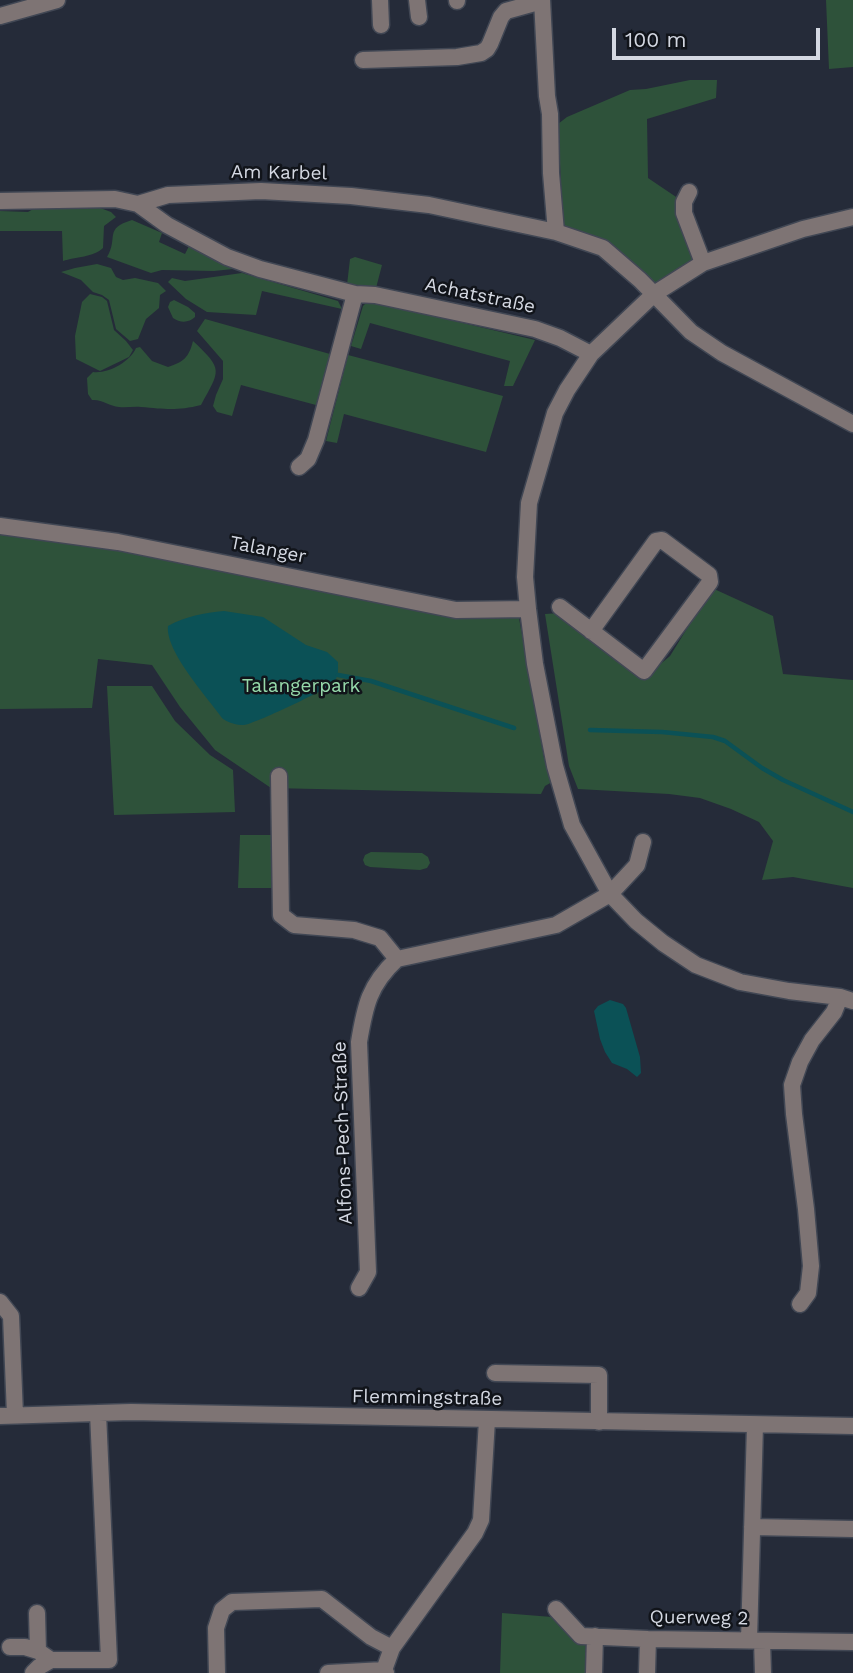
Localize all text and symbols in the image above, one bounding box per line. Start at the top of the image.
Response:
scale bar [615,14,823,58]
text: 100 m [625,27,687,52]
street label: Am Karbel [231,161,327,185]
street label: Achatstraße [423,273,537,319]
street label: Talanger [228,531,308,569]
park label: Talangerpark [242,675,360,697]
street label: Alfons-Pech-Straße [328,1041,358,1225]
street label: Flemmingstraße [352,1385,502,1411]
street label: Querweg 2 [649,1606,749,1630]

